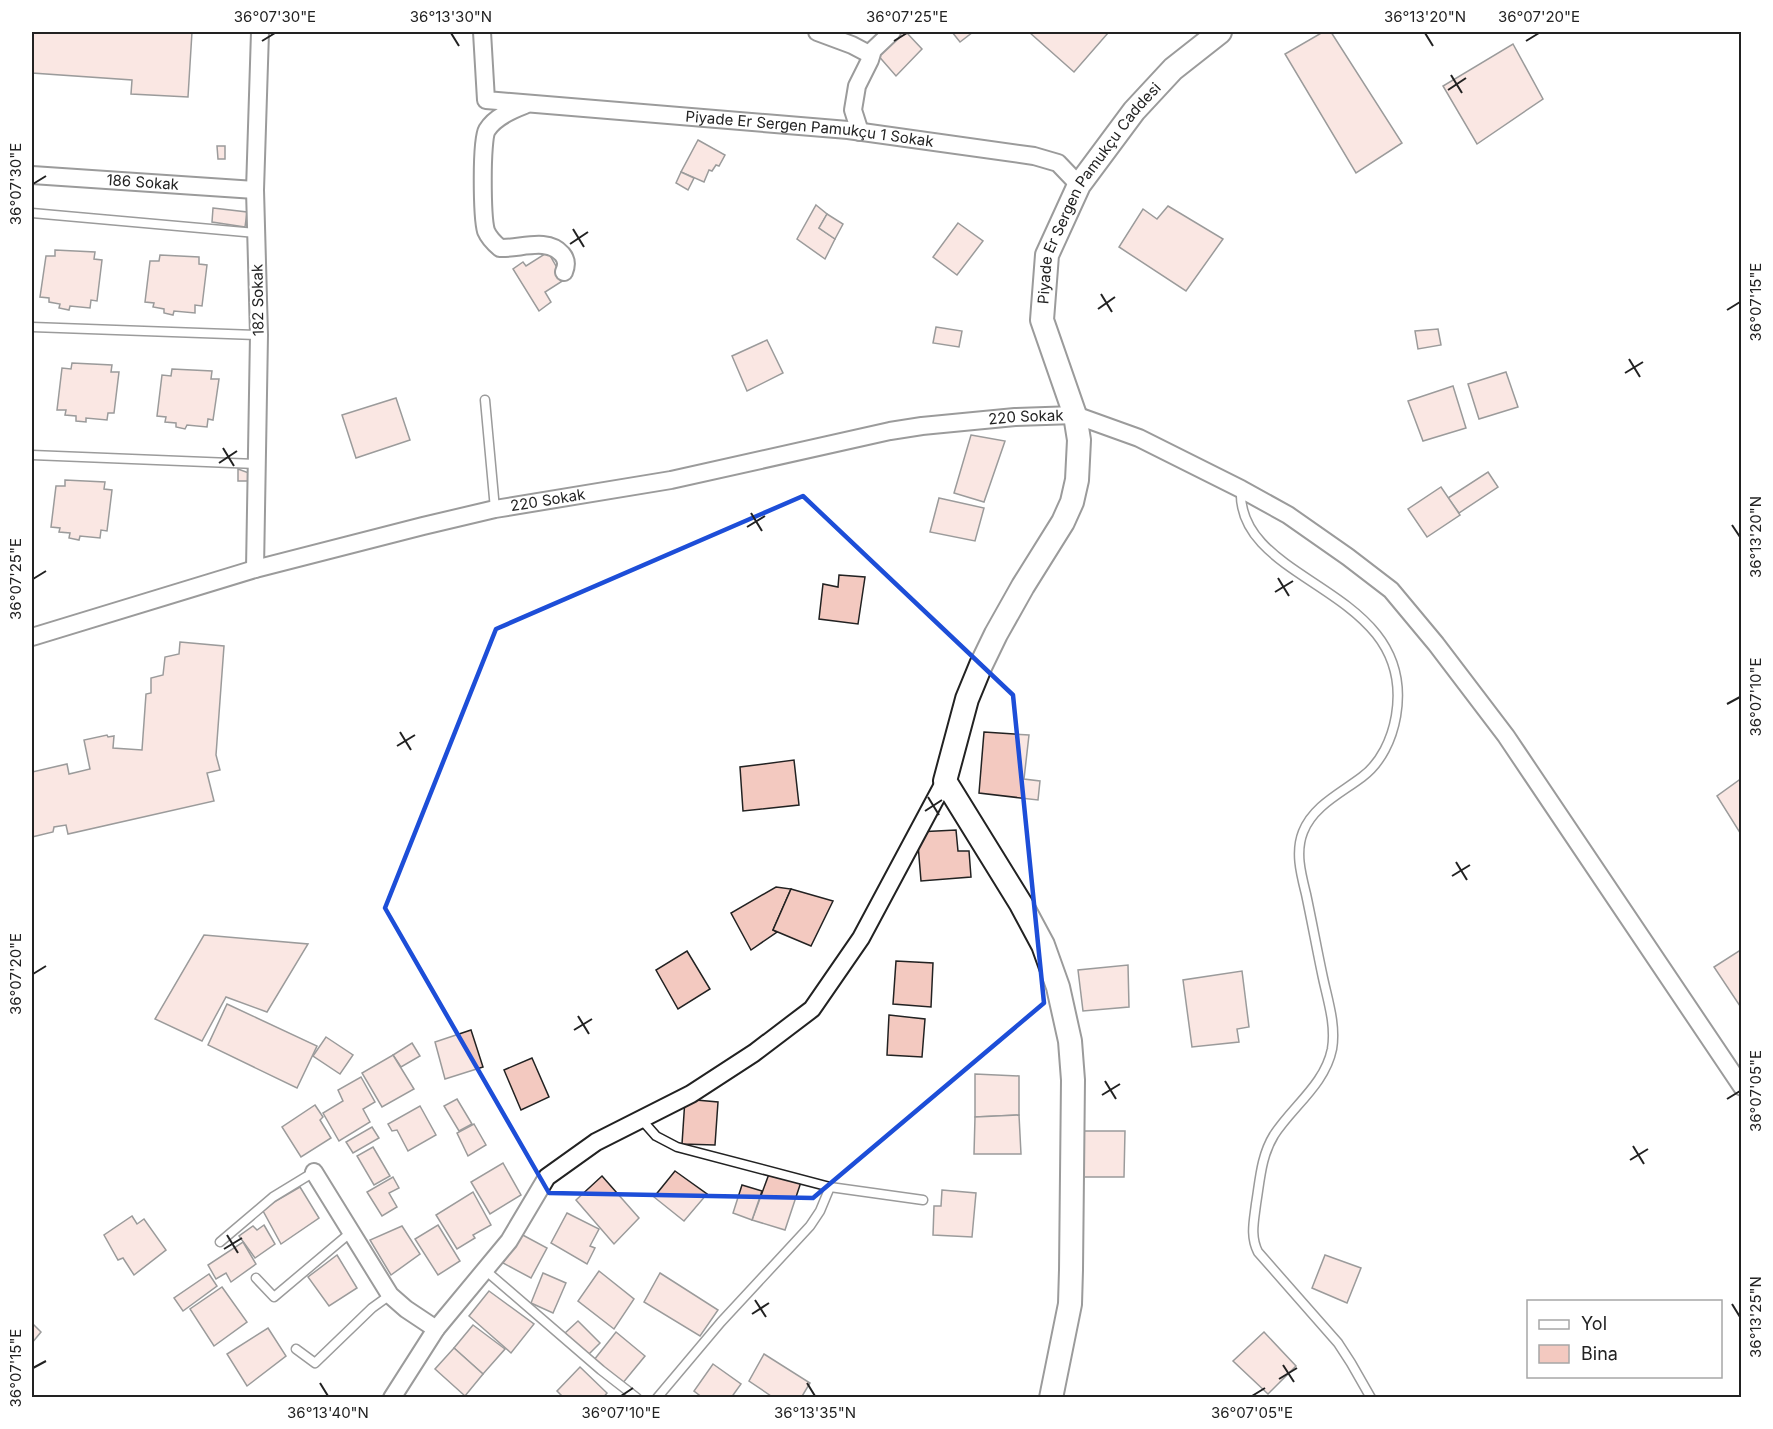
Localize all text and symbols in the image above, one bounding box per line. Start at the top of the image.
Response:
text: 36°07'30"E [234,7,316,26]
text: 36°13'30"N [410,7,492,26]
text: 36°07'25"E [866,7,948,26]
text: 36°13'20"N [1384,7,1466,26]
text: 36°07'20"E [1498,7,1580,26]
street label: Piyade Er Sergen Pamukçu Caddesi [1033,78,1165,305]
street label: Piyade Er Sergen Pamukçu 1 Sokak [685,107,936,151]
text: 36°07'30"E [6,143,25,225]
street label: 186 Sokak [106,170,180,194]
street label: 182 Sokak [247,263,268,336]
text: 36°07'15"E [1746,263,1765,341]
street label: 220 Sokak [987,405,1065,429]
street label: 220 Sokak [509,484,587,515]
text: 36°13'20"N [1746,496,1765,578]
text: 36°07'25"E [6,538,25,620]
text: 36°07'10"E [1746,657,1765,737]
text: 36°07'20"E [6,933,25,1015]
text: 36°07'05"E [1746,1050,1765,1132]
text: 36°13'25"N [1746,1276,1765,1358]
legend [1527,1300,1722,1378]
text: Yol [1581,1313,1607,1334]
text: 36°07'15"E [6,1329,25,1407]
text: Bina [1581,1343,1618,1364]
text: 36°13'40"N [287,1403,369,1422]
text: 36°07'10"E [581,1403,661,1422]
text: 36°13'35"N [774,1403,856,1422]
text: 36°07'05"E [1211,1403,1293,1422]

